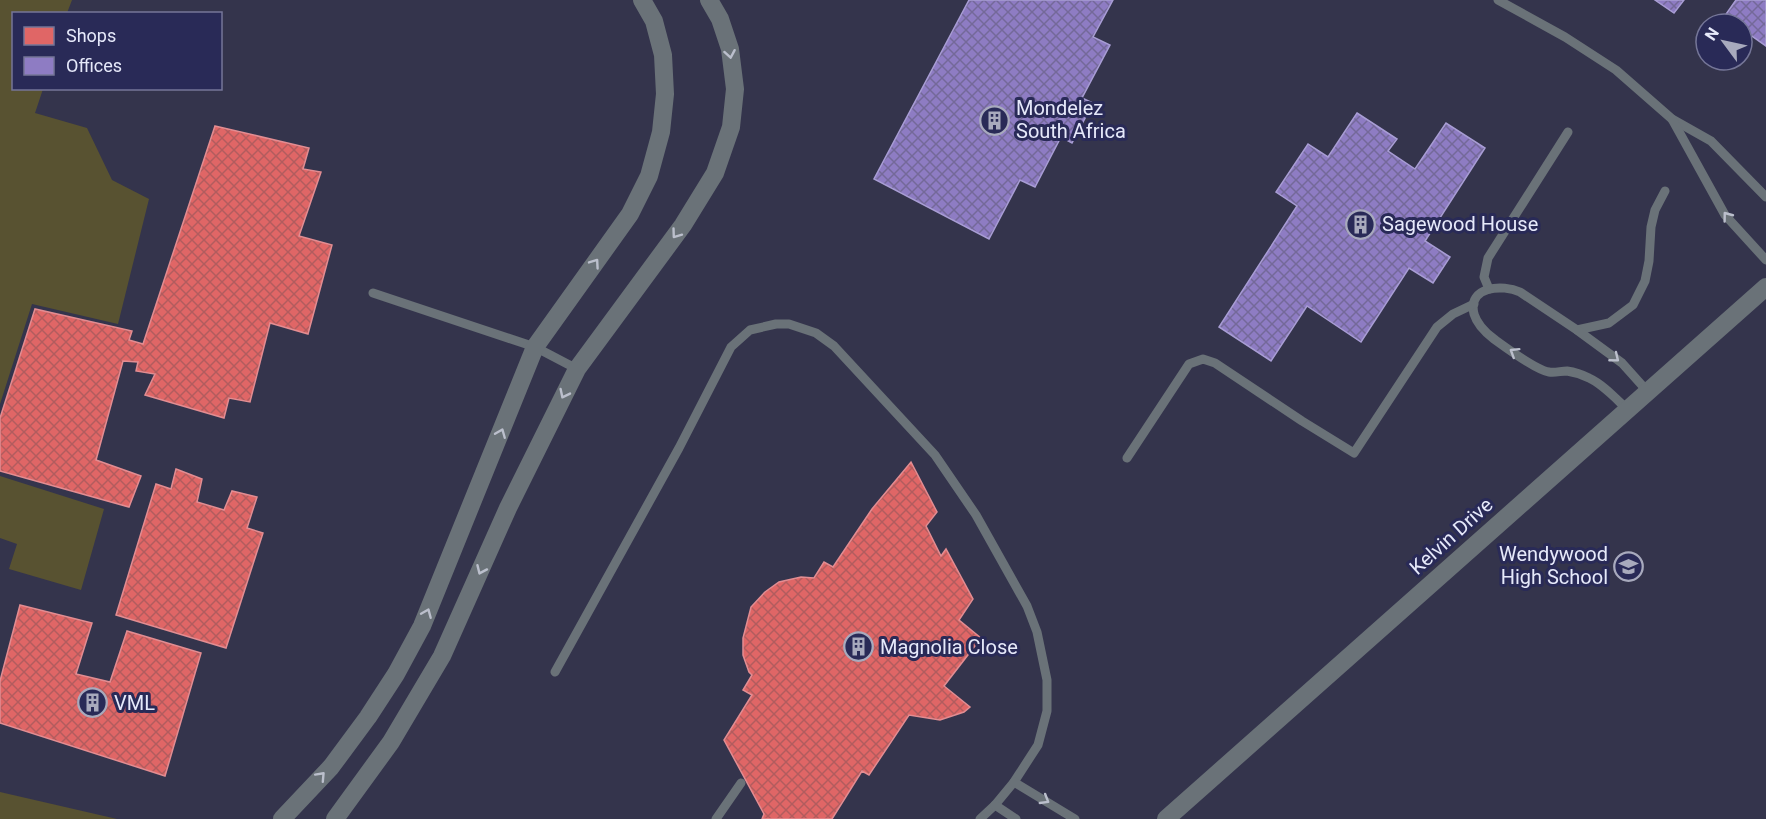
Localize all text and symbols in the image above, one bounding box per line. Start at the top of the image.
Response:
legend [12,12,222,90]
north arrow [1694,12,1754,72]
text: N [1701,24,1723,44]
text: Shops [66,25,116,46]
one-way arrow [723,49,736,59]
text: Offices [66,55,122,76]
place label: Mondelez South Africa [1016,96,1126,143]
building icon: Mondelez South Africa [979,104,1011,136]
building icon: Sagewood House [1345,208,1377,240]
one-way arrow [1724,211,1735,222]
place label: Sagewood House [1382,212,1538,236]
one-way arrow [672,228,683,239]
one-way arrow [588,259,599,270]
one-way arrow [1510,348,1520,360]
one-way arrow [1608,351,1619,362]
one-way arrow [560,387,572,398]
one-way arrow [494,428,506,439]
street label: Kelvin Drive [1405,493,1497,579]
place label: Wendywood High School [1499,542,1608,589]
school or university icon: Wendywood High School [1613,550,1645,582]
one-way arrow [476,563,488,574]
one-way arrow [420,609,432,620]
building icon: Magnolia Close [843,631,875,663]
place label: Magnolia Close [880,635,1018,659]
building icon: VML [77,687,109,719]
place label: VML [114,691,155,715]
one-way arrow [314,773,325,784]
one-way arrow [1039,793,1049,805]

